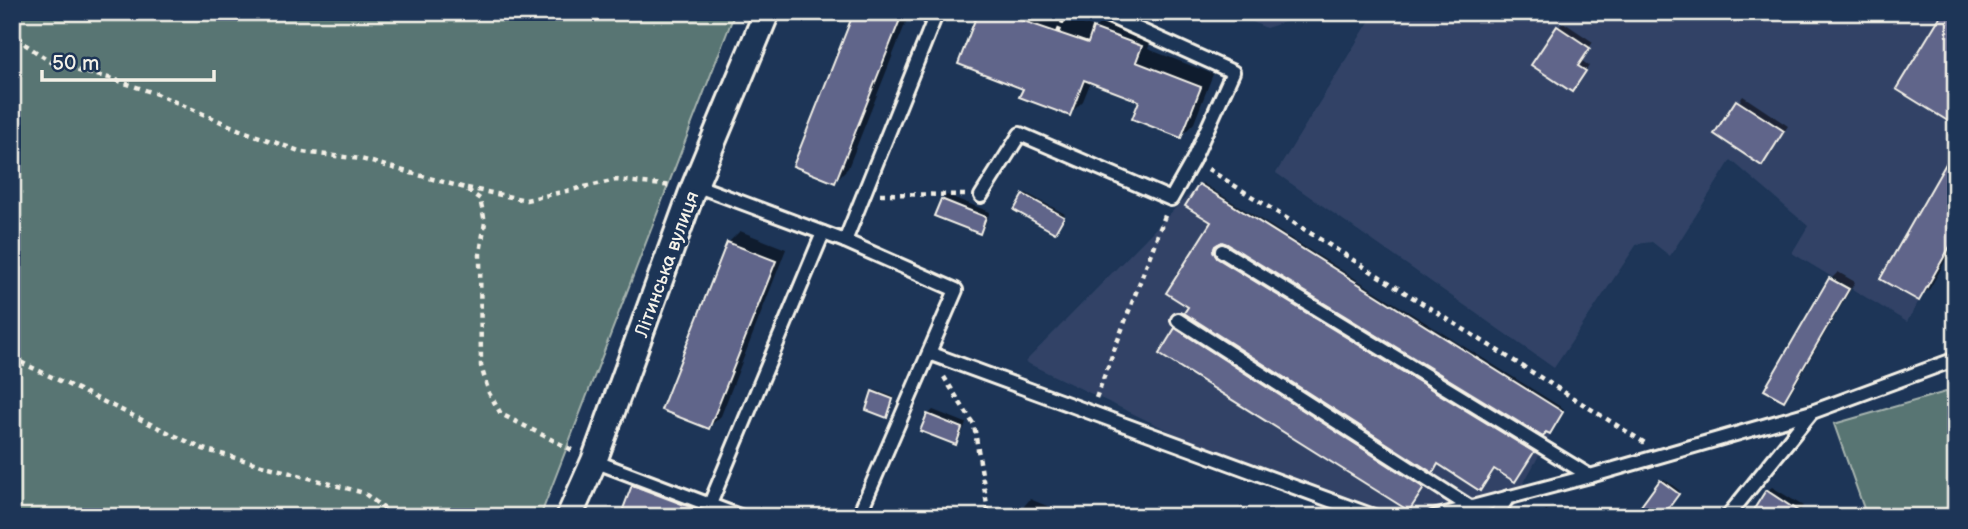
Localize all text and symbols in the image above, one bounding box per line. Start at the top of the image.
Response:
scale bar [42,38,214,82]
text: 50 m [52,51,99,76]
street label: Літинська вулиця [630,188,704,342]

